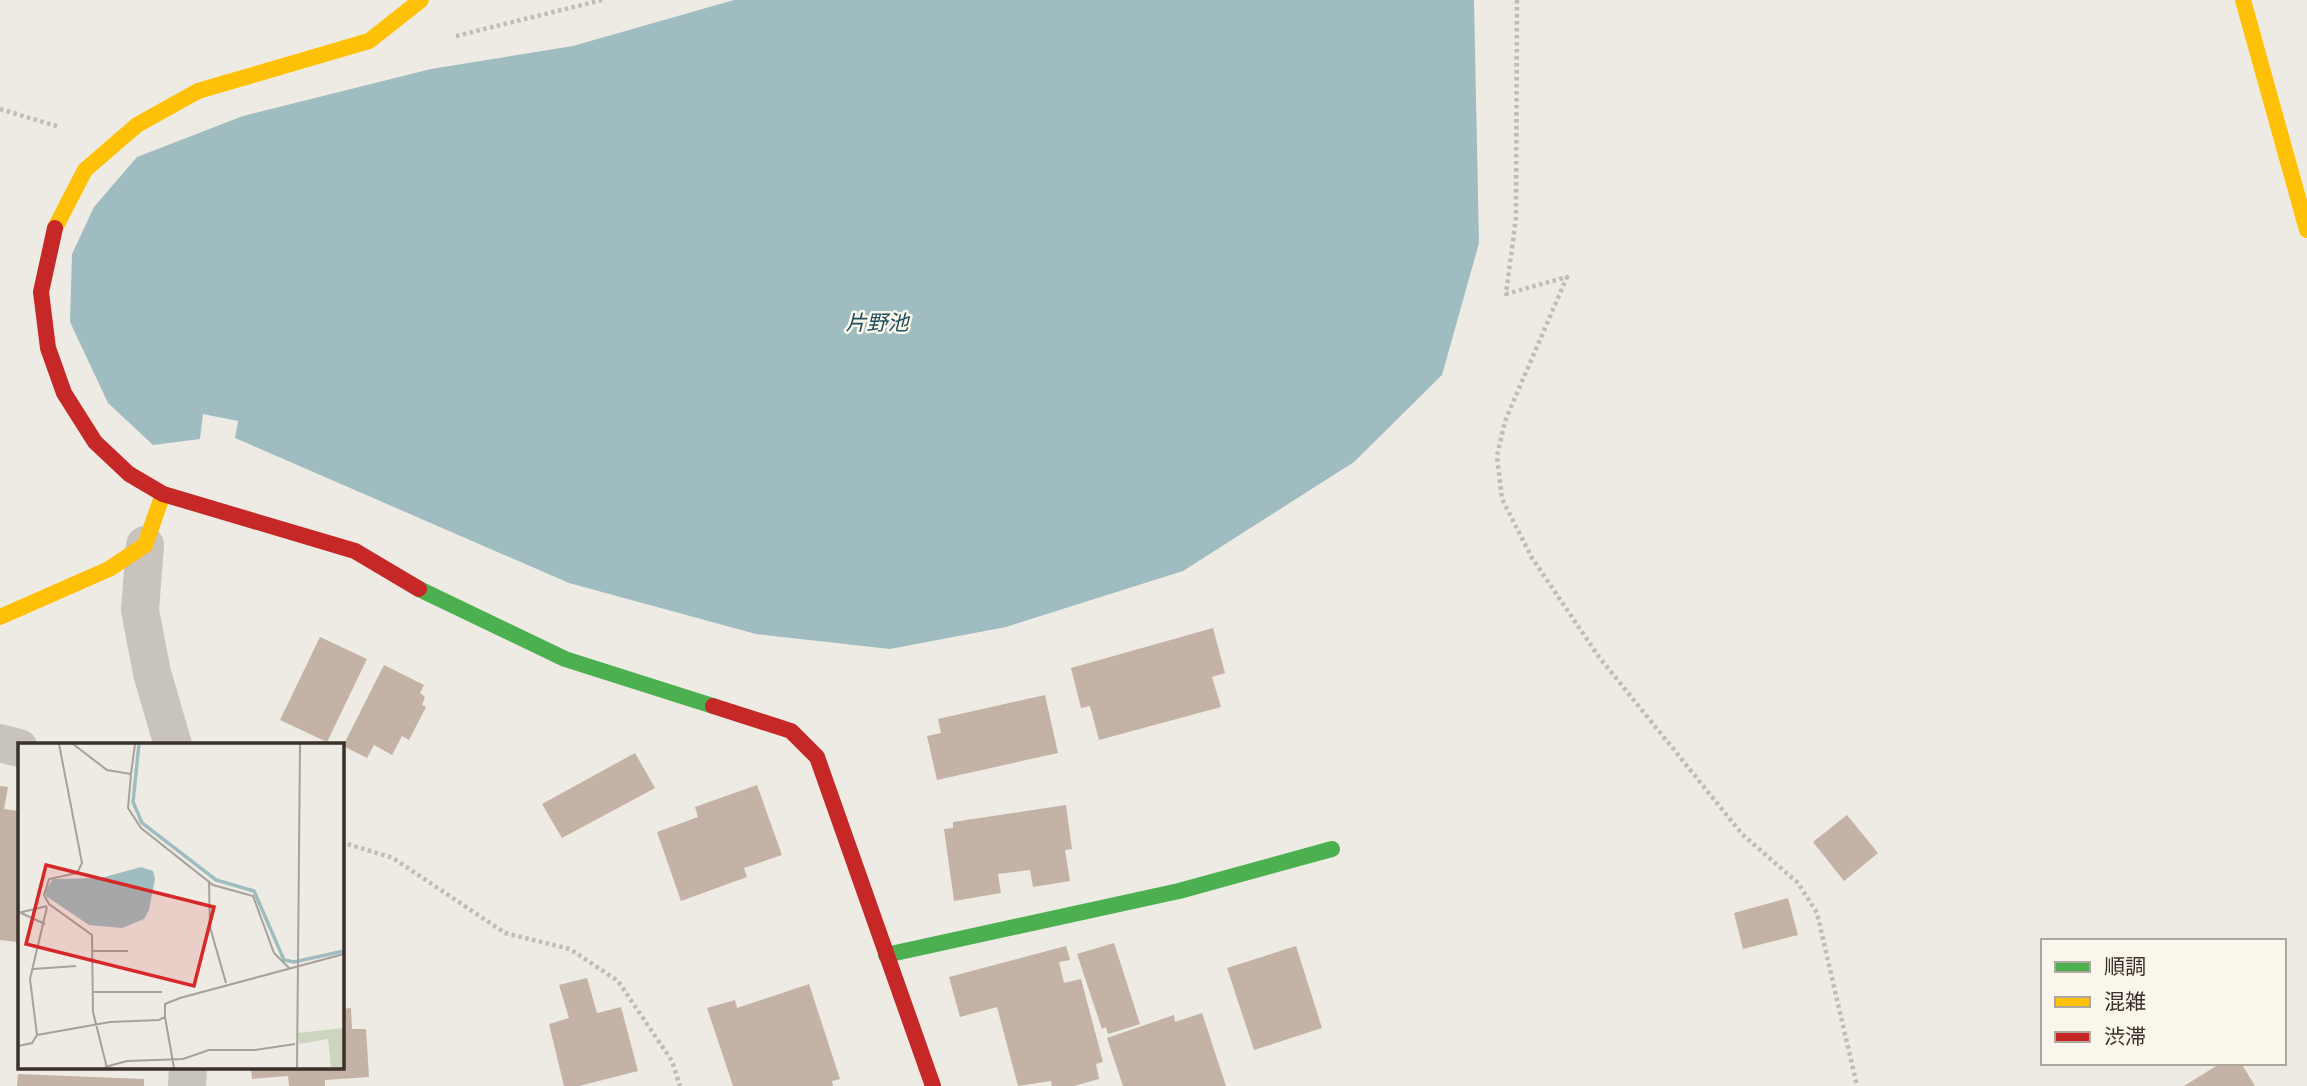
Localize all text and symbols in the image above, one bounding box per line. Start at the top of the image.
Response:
water label: 片野池 [846,311,910,335]
inset map [18,743,343,1068]
legend [2041,939,2286,1065]
text: 順調 [2104,955,2146,979]
text: 混雑 [2104,990,2146,1014]
text: 渋滞 [2104,1025,2146,1049]

